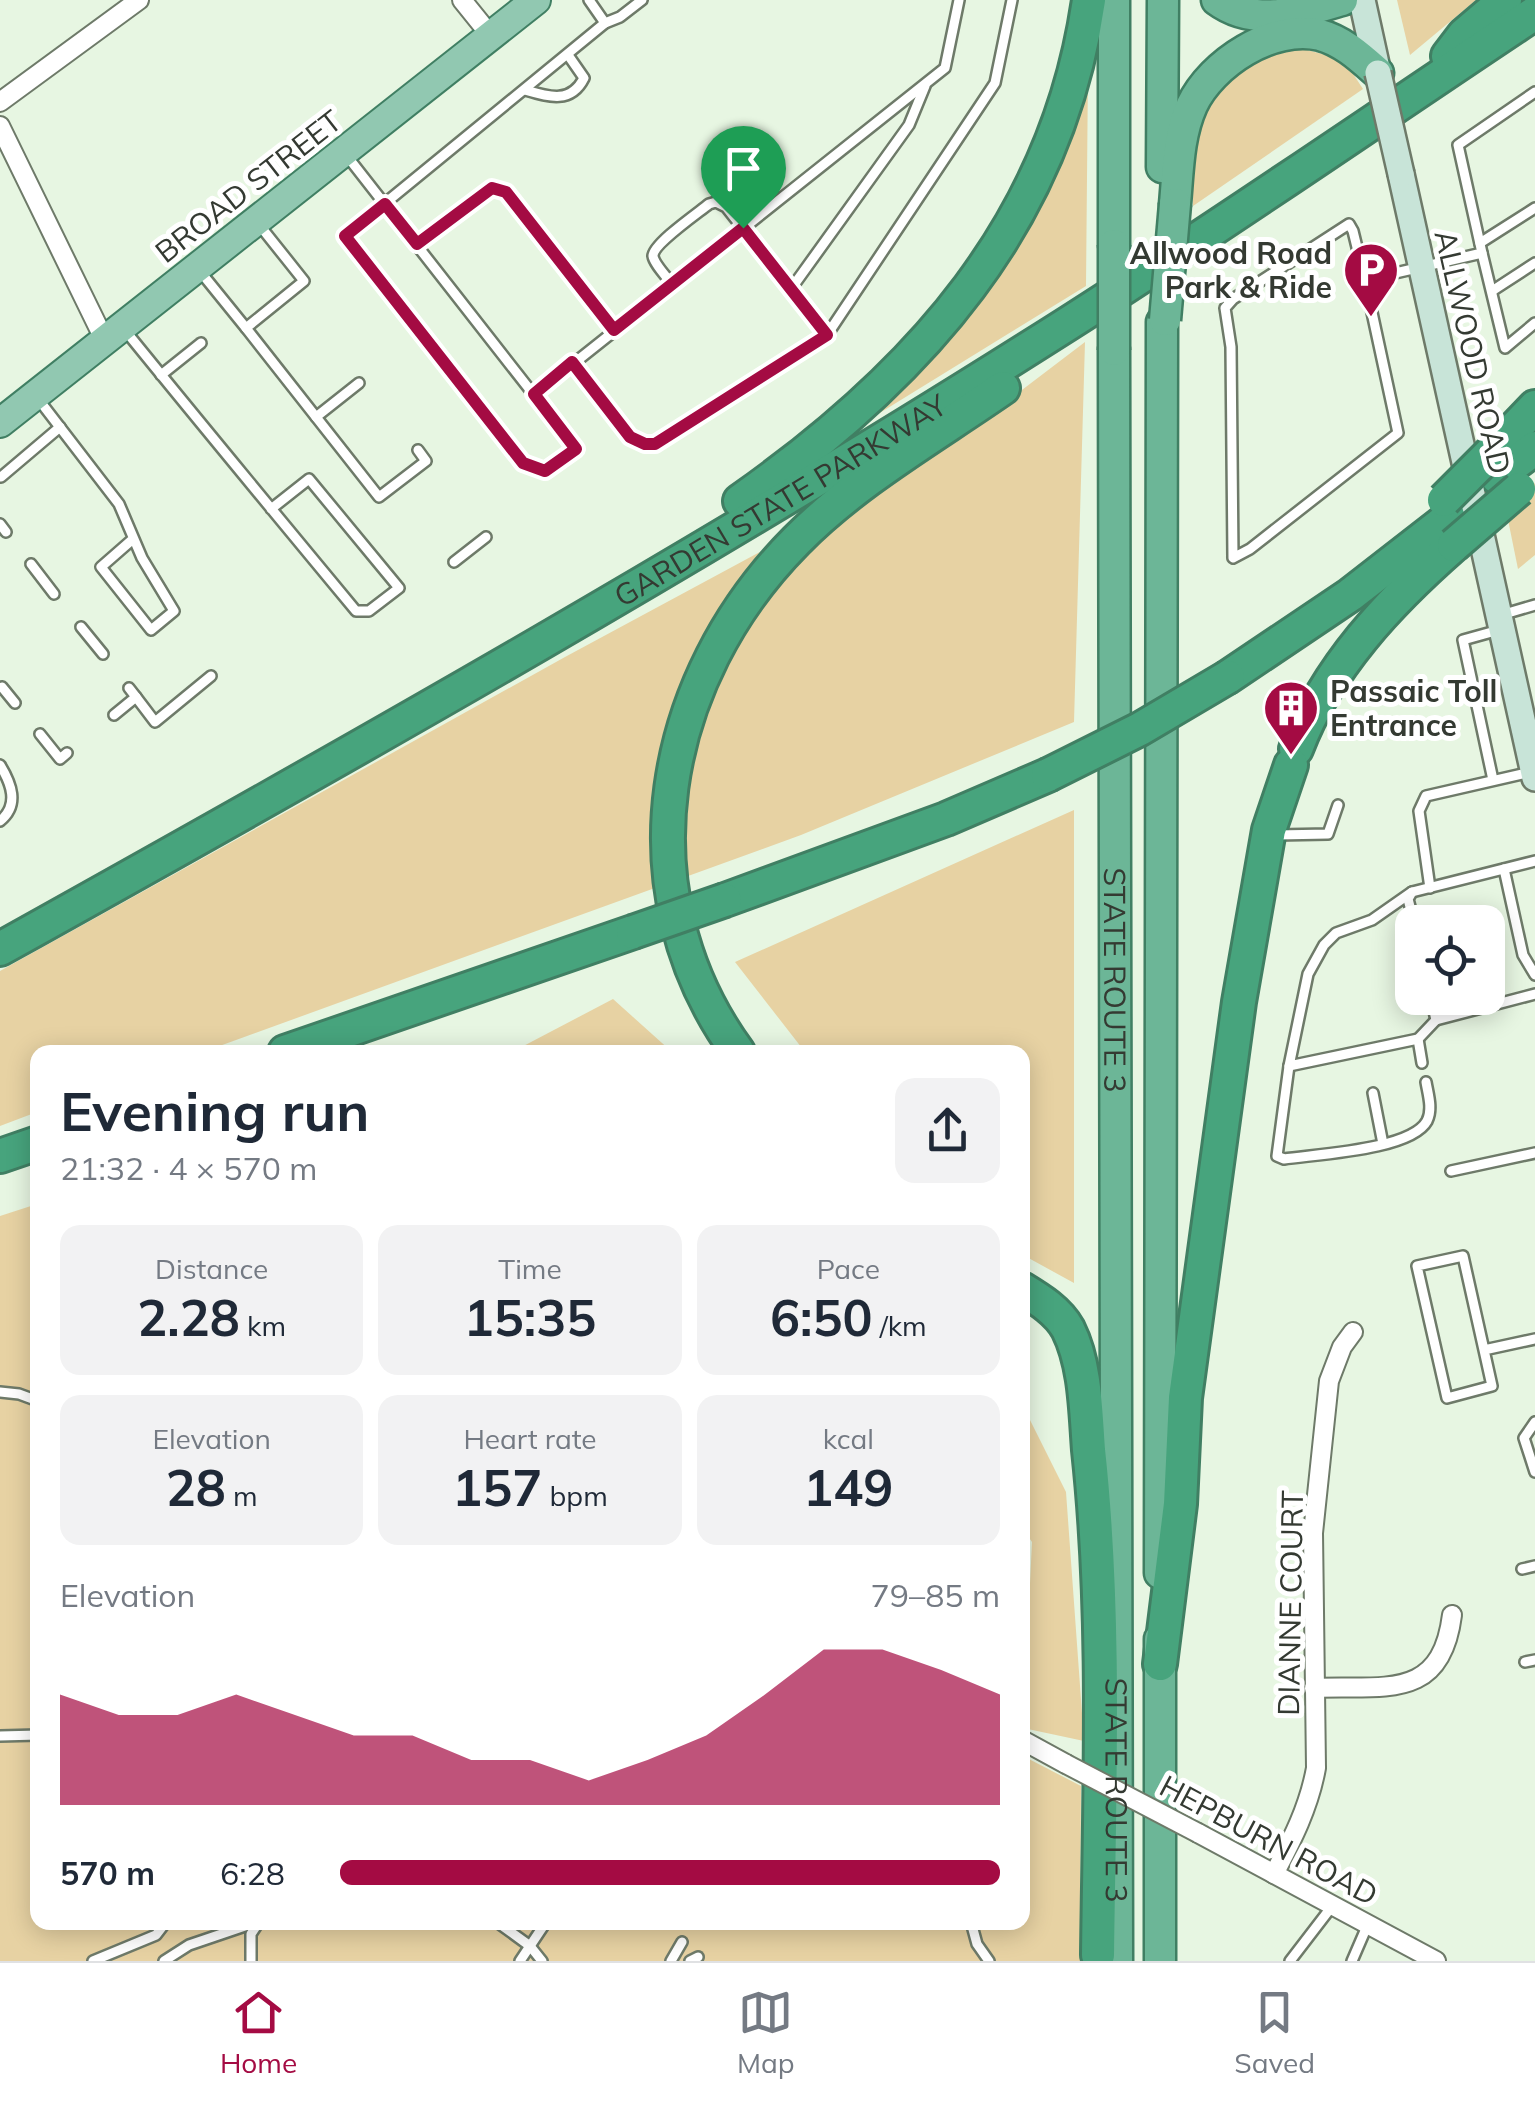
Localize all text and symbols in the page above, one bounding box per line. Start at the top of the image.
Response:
street label: BROAD STREET [147,101,349,271]
pin [701,126,786,229]
icon: arrive [716,141,771,196]
street label: ALLWOOD ROAD [1426,226,1520,478]
place label: Allwood Road Park & Ride [1130,234,1332,306]
parking icon: Allwood Road Park & Ride [1341,240,1401,319]
street label: GARDEN STATE PARKWAY [607,385,954,615]
place label: Passaic Toll Entrance [1330,672,1497,744]
building icon: Passaic Toll Entrance [1261,678,1321,757]
street label: STATE ROUTE 3 [1096,868,1134,1092]
map controls [1395,905,1505,1015]
button: locate [1395,905,1505,1015]
text: Evening run [60,1076,369,1145]
button: share [895,1078,1000,1183]
text: 21:32 · 4 × 570 m [60,1148,317,1188]
text: Distance [155,1251,268,1286]
text: Time [498,1251,562,1286]
text: Pace [817,1251,880,1286]
text: 2.28 [137,1286,240,1349]
text: 15:35 [464,1286,596,1349]
text: 6:50 [770,1286,872,1349]
text: km [240,1308,286,1343]
text: /km [872,1308,927,1343]
text: Elevation [152,1421,271,1456]
text: Heart rate [463,1421,597,1456]
text: kcal [823,1421,874,1456]
text: 28 [166,1456,226,1519]
text: 157 [452,1456,542,1519]
text: 149 [803,1456,893,1519]
text: m [226,1478,258,1513]
text: bpm [542,1478,608,1513]
street label: DIANNE COURT [1269,1490,1311,1716]
text: Elevation [60,1575,195,1615]
text: 79–85 m [871,1575,1000,1615]
street label: STATE ROUTE 3 [1097,1678,1136,1902]
street label: HEPBURN ROAD [1154,1767,1384,1913]
text: 570 m [60,1853,155,1893]
text: 6:28 [220,1853,285,1893]
tab: Home [220,1985,297,2080]
tab: Map [737,1985,795,2080]
tab: Saved [1234,1985,1315,2080]

